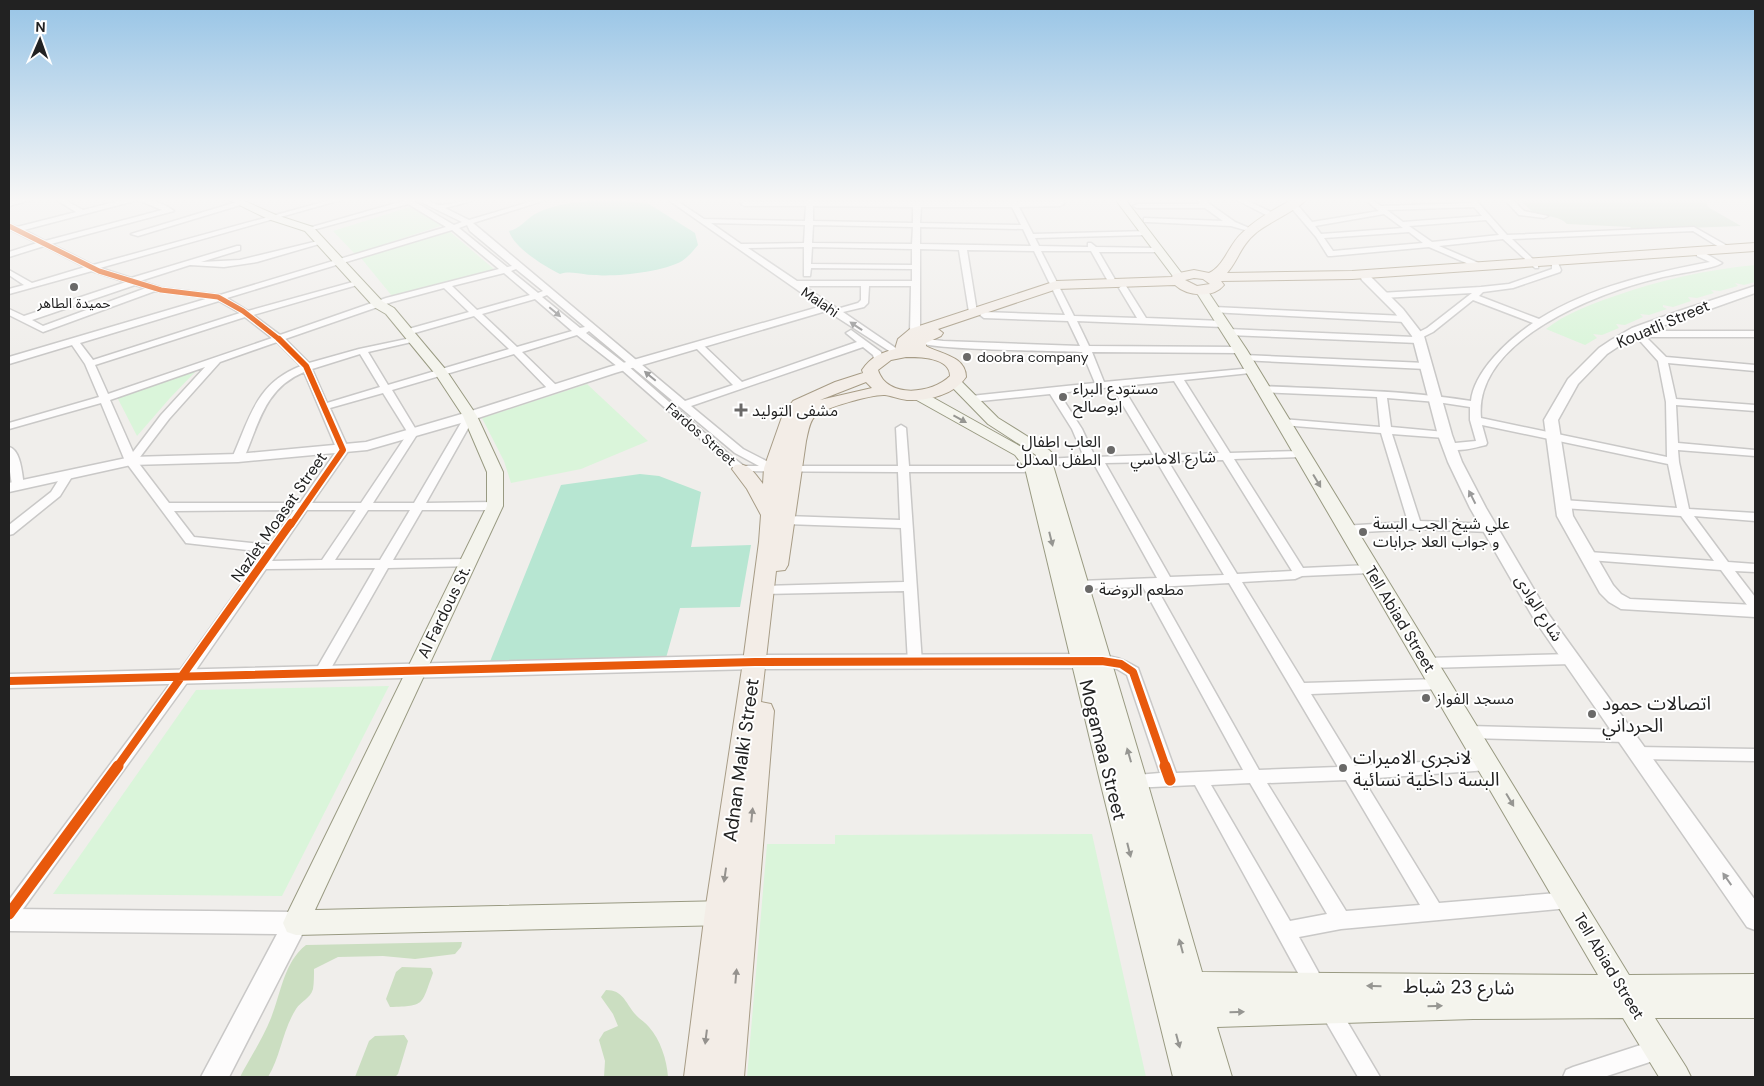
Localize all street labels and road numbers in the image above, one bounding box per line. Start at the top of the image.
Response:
street label: Malahi [798,283,842,321]
street label: Kouatli Street [1613,295,1713,353]
street label: Fardos Street [662,399,740,469]
street label: شارع الاماسي [1130,446,1216,472]
street label: Nazlet Moasat Street [226,448,332,586]
street label: Al Fardous St. [413,562,475,662]
street label: Tell Abiad Street [1360,562,1440,676]
street label: شارع الوادى [1509,571,1568,646]
street label: Adnan Malki Street [717,677,765,843]
street label: Mogamaa Street [1073,677,1133,823]
street label: Tell Abiad Street [1569,909,1649,1023]
street label: شارع 23 شباط [1403,974,1515,1001]

